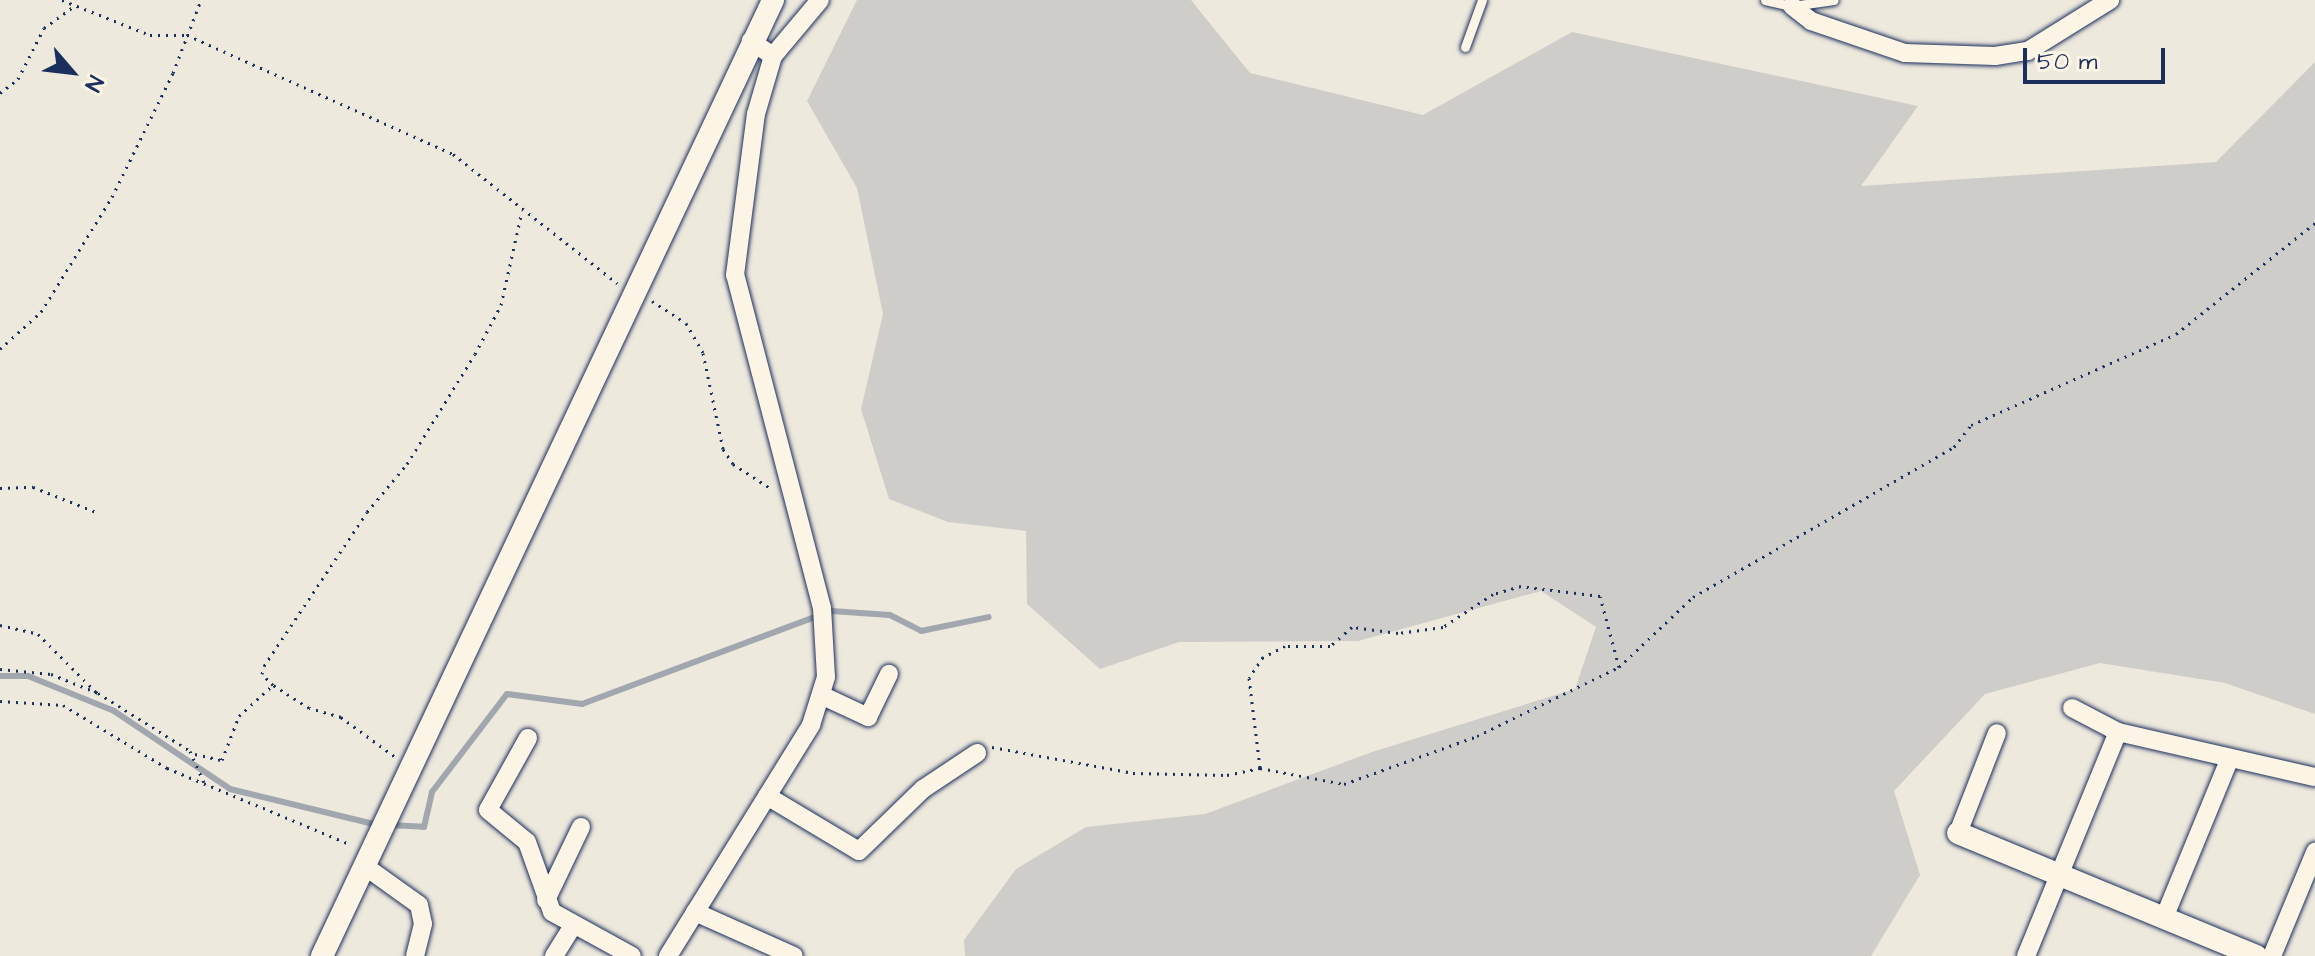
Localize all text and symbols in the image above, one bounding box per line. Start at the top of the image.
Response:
north arrow [32,32,112,112]
scale bar [2027,32,2169,82]
text: 50 m [2037,45,2097,79]
text: N [77,70,111,97]

